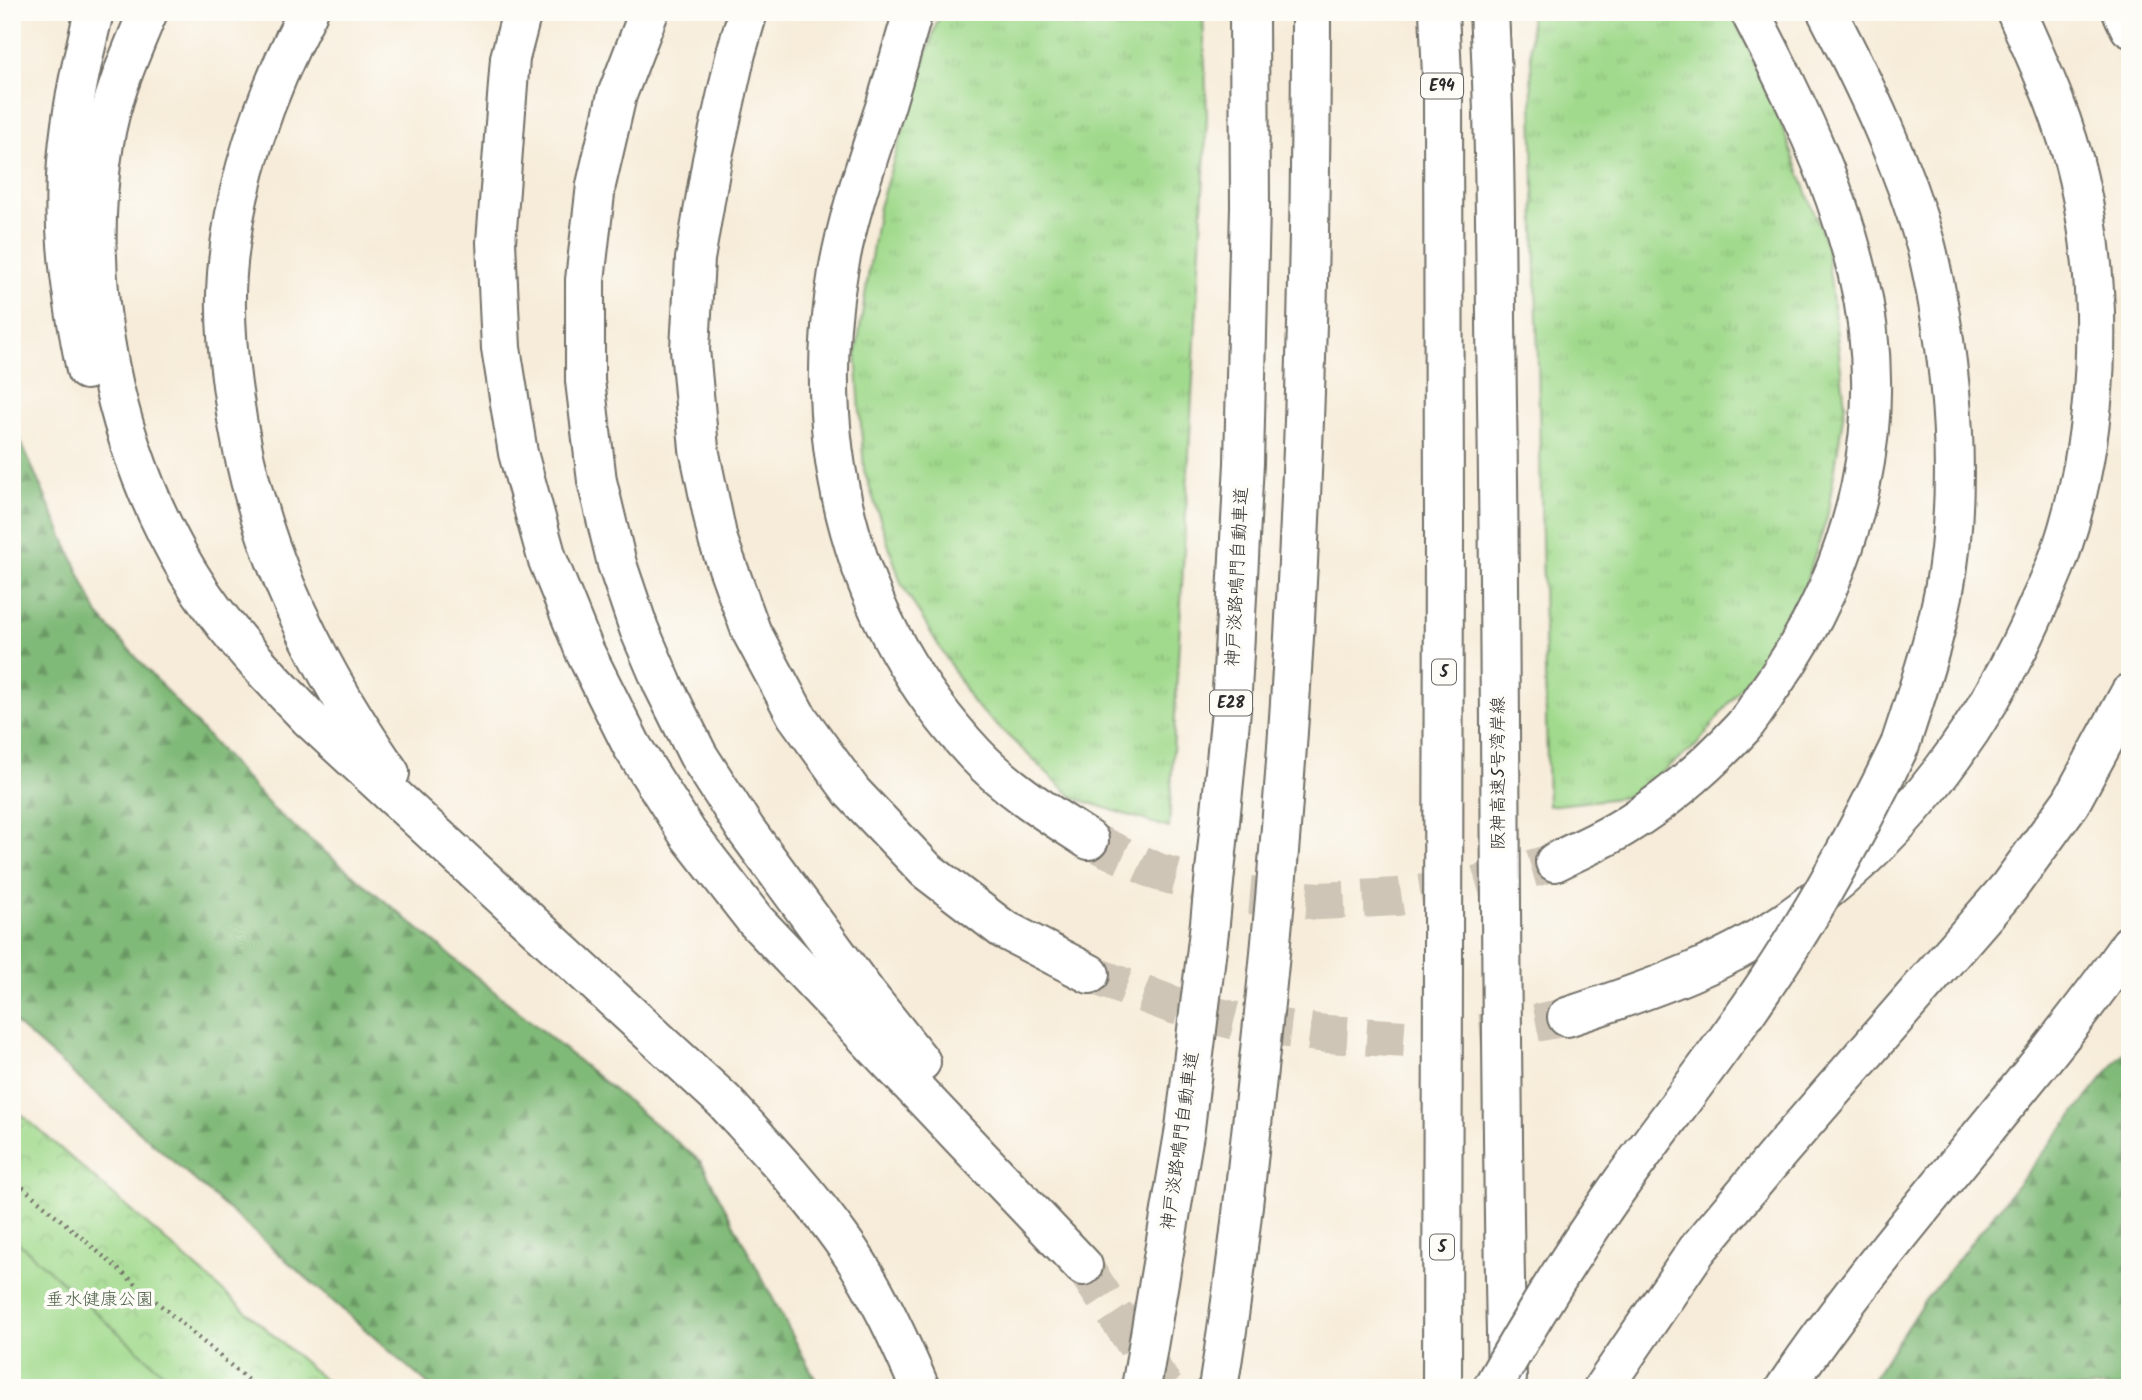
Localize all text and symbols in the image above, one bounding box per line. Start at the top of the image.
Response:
road number: E94 [1421,74,1463,99]
street label: 神戸淡路鳴門自動車道 [1219,486,1257,668]
road number: 5 [1432,660,1456,684]
road number: E28 [1210,690,1252,716]
street label: 阪神高速5号湾岸線 [1485,696,1514,850]
street label: 神戸淡路鳴門自動車道 [1154,1050,1208,1232]
road number: 5 [1430,1234,1454,1260]
park label: 垂水健康公園 [46,1286,154,1315]

